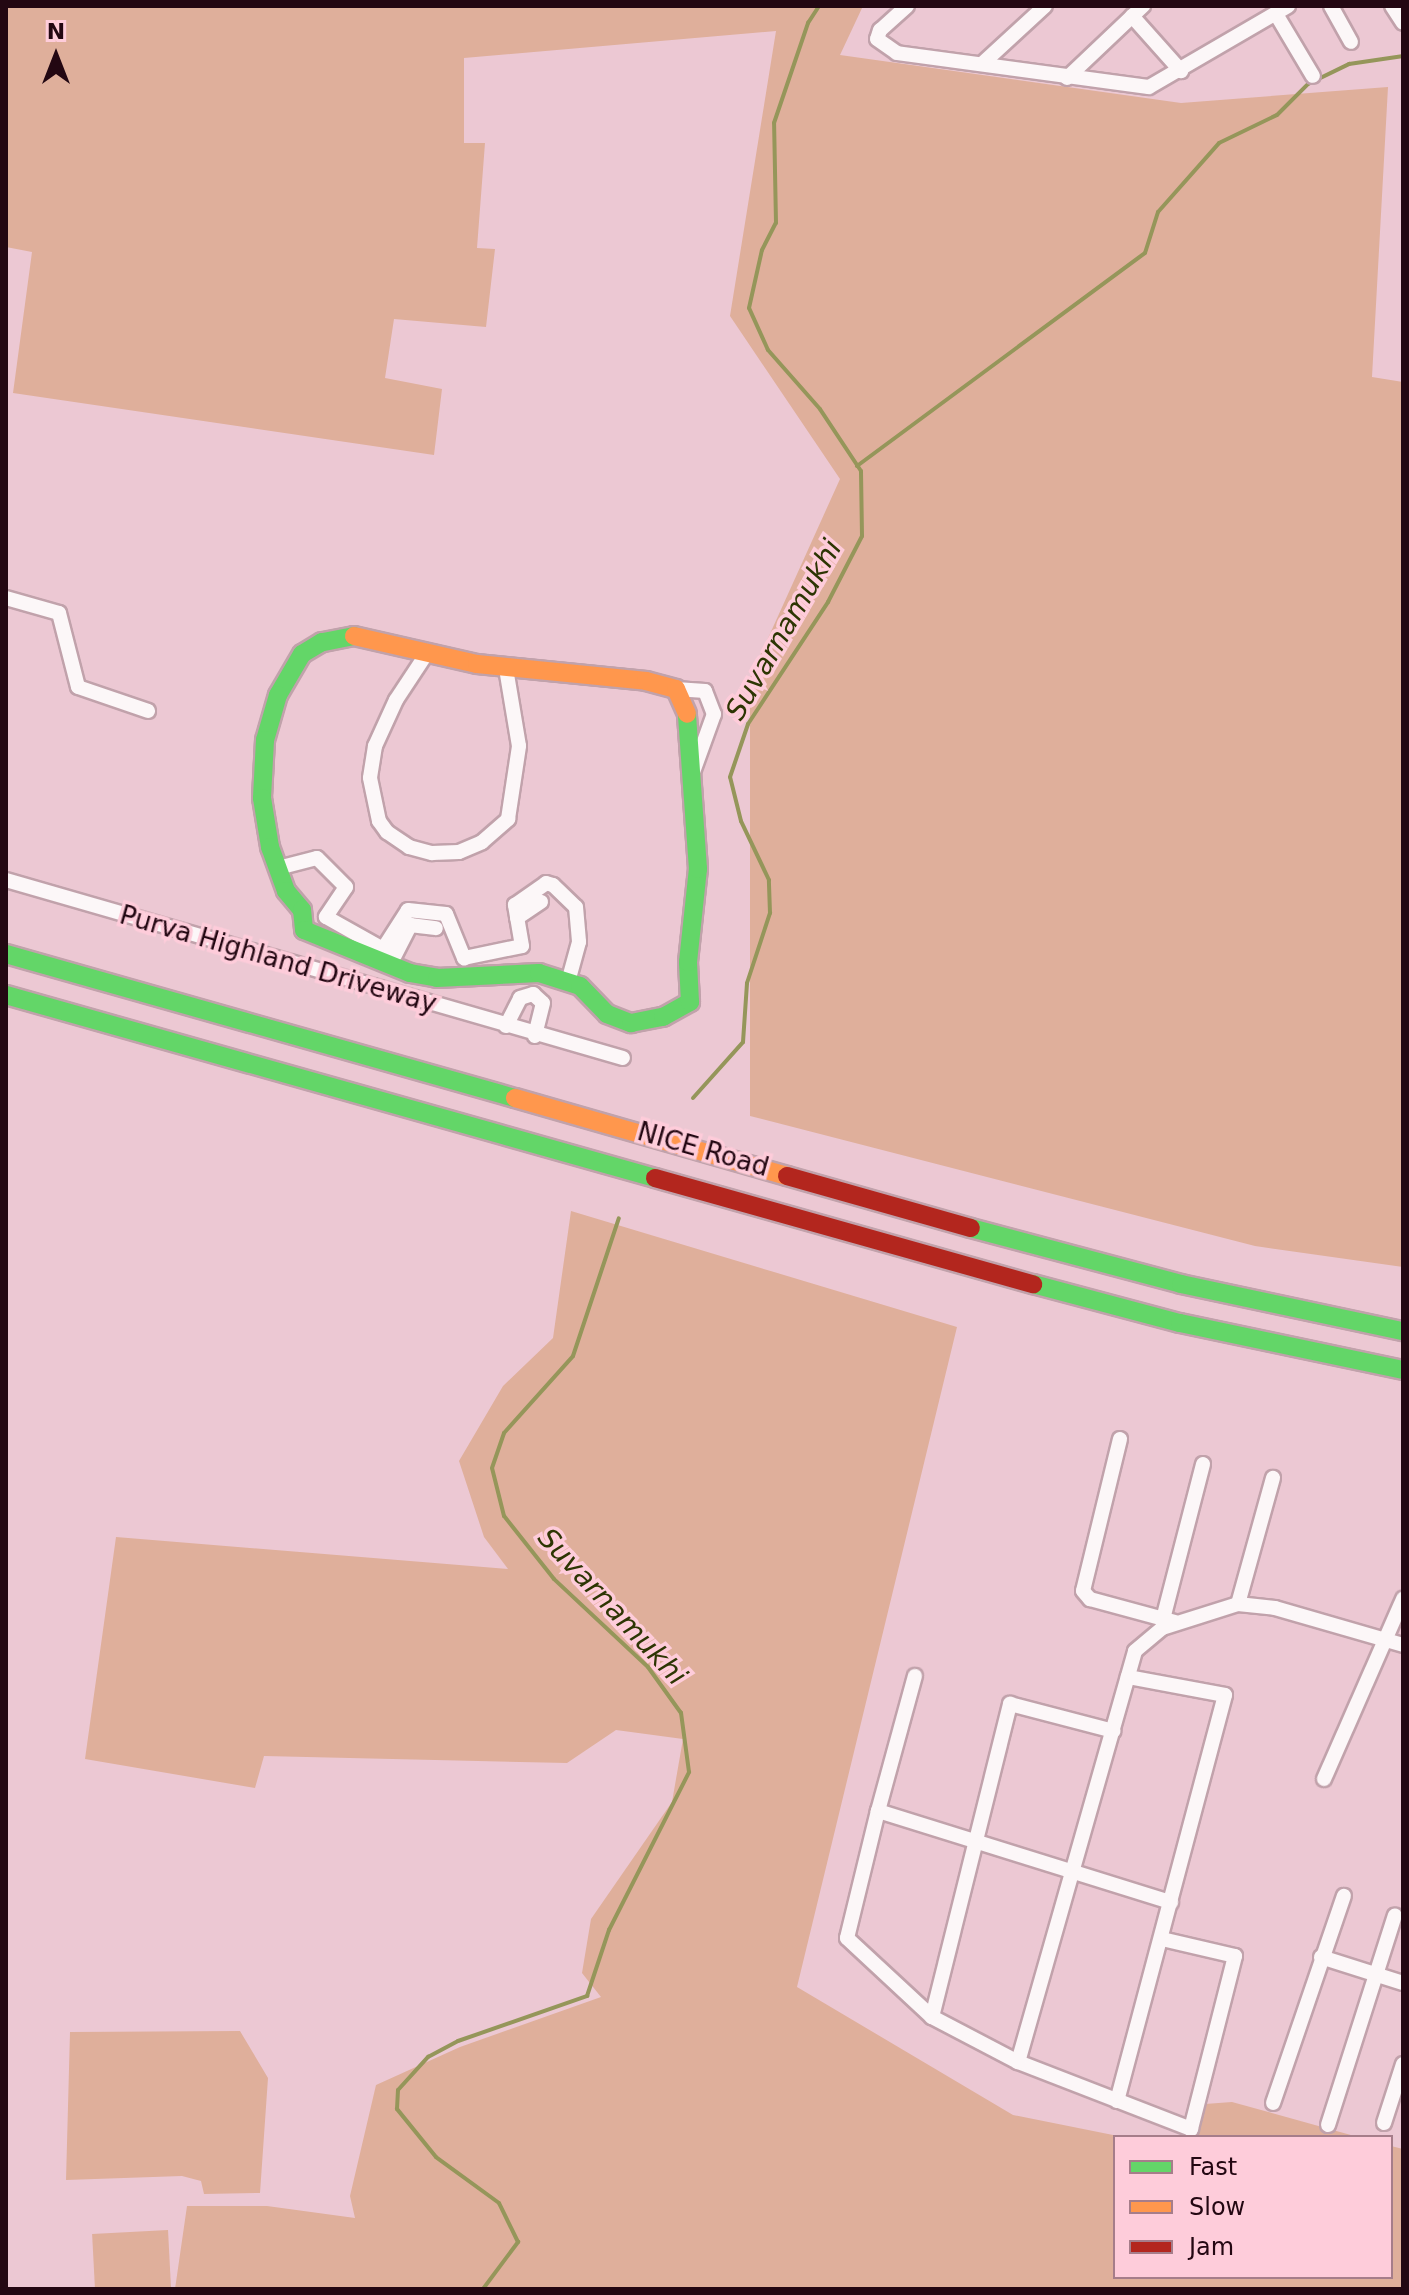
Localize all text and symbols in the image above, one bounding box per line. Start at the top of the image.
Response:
north arrow [16,16,96,96]
text: N [47,19,65,44]
water label: Suvarnamukhi [719,534,849,726]
street label: Purva Highland Driveway [116,900,440,1020]
street label: NICE Road [634,1116,772,1184]
water label: Suvarnamukhi [531,1522,693,1692]
legend [1113,2135,1393,2279]
text: Fast [1189,2153,1237,2181]
text: Slow [1189,2193,1245,2221]
text: Jam [1189,2233,1234,2261]

